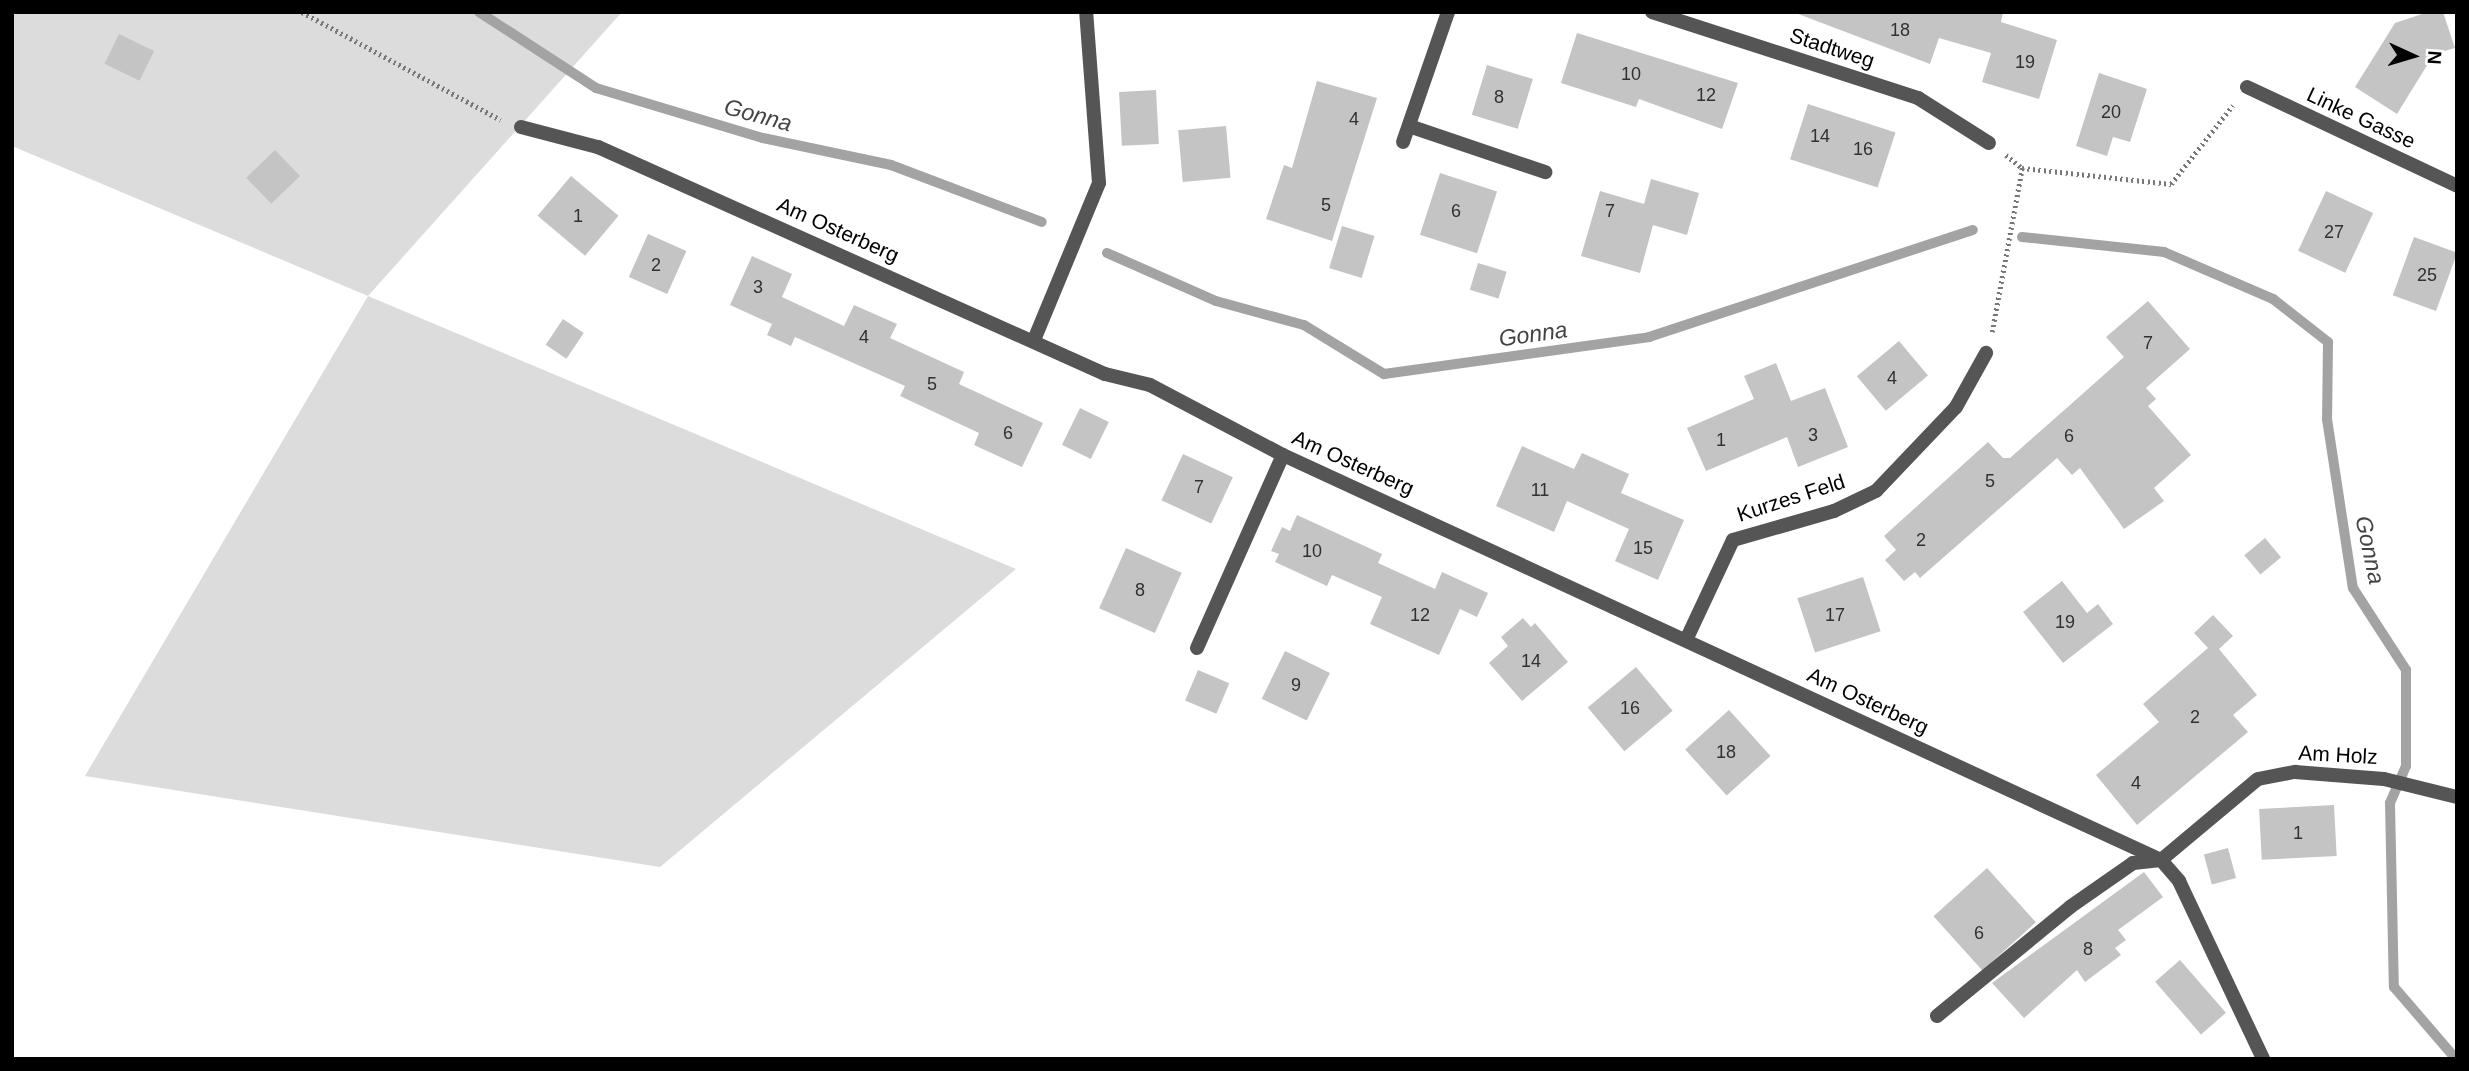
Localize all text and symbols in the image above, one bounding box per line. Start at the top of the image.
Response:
house number: 18 [1890,19,1910,41]
north arrow [2378,21,2448,91]
street label: Stadtweg [1786,22,1878,74]
text: N [2423,50,2445,65]
house number: 19 [2015,51,2035,73]
house number: 10 [1621,63,1641,85]
street label: Linke Gasse [2303,82,2419,154]
house number: 12 [1696,84,1716,106]
house number: 8 [1494,86,1504,108]
water label: Gonna [721,93,795,137]
house number: 20 [2101,101,2121,123]
house number: 4 [1349,108,1359,130]
house number: 14 [1810,125,1830,147]
house number: 16 [1853,138,1873,160]
street label: Am Osterberg [773,192,903,268]
house number: 5 [1321,194,1331,216]
house number: 6 [1451,200,1461,222]
house number: 7 [1605,200,1615,222]
house number: 1 [573,205,583,227]
house number: 27 [2324,221,2344,243]
house number: 2 [651,254,661,276]
house number: 25 [2417,264,2437,286]
house number: 3 [753,276,763,298]
water label: Gonna [1497,316,1569,352]
house number: 4 [859,326,869,348]
house number: 7 [2143,332,2153,354]
house number: 4 [1887,367,1897,389]
house number: 5 [927,373,937,395]
house number: 6 [1003,422,1013,444]
house number: 3 [1808,424,1818,446]
street label: Am Osterberg [1288,425,1418,501]
house number: 6 [2064,425,2074,447]
house number: 1 [1716,429,1726,451]
street label: Kurzes Feld [1734,469,1848,527]
house number: 5 [1985,470,1995,492]
house number: 7 [1194,476,1204,498]
house number: 11 [1531,479,1549,501]
water label: Gonna [2349,513,2391,587]
house number: 2 [1916,529,1926,551]
house number: 15 [1633,537,1653,559]
house number: 10 [1302,540,1322,562]
house number: 8 [1135,579,1145,601]
house number: 12 [1410,604,1430,626]
house number: 17 [1825,604,1845,626]
house number: 19 [2055,611,2075,633]
house number: 14 [1521,650,1541,672]
street label: Am Osterberg [1803,662,1933,740]
house number: 9 [1291,674,1301,696]
house number: 16 [1620,697,1640,719]
house number: 2 [2190,706,2200,728]
street label: Am Holz [2298,740,2378,770]
house number: 18 [1716,741,1736,763]
house number: 4 [2131,772,2141,794]
house number: 1 [2293,822,2303,844]
house number: 6 [1974,922,1984,944]
house number: 8 [2083,938,2093,960]

